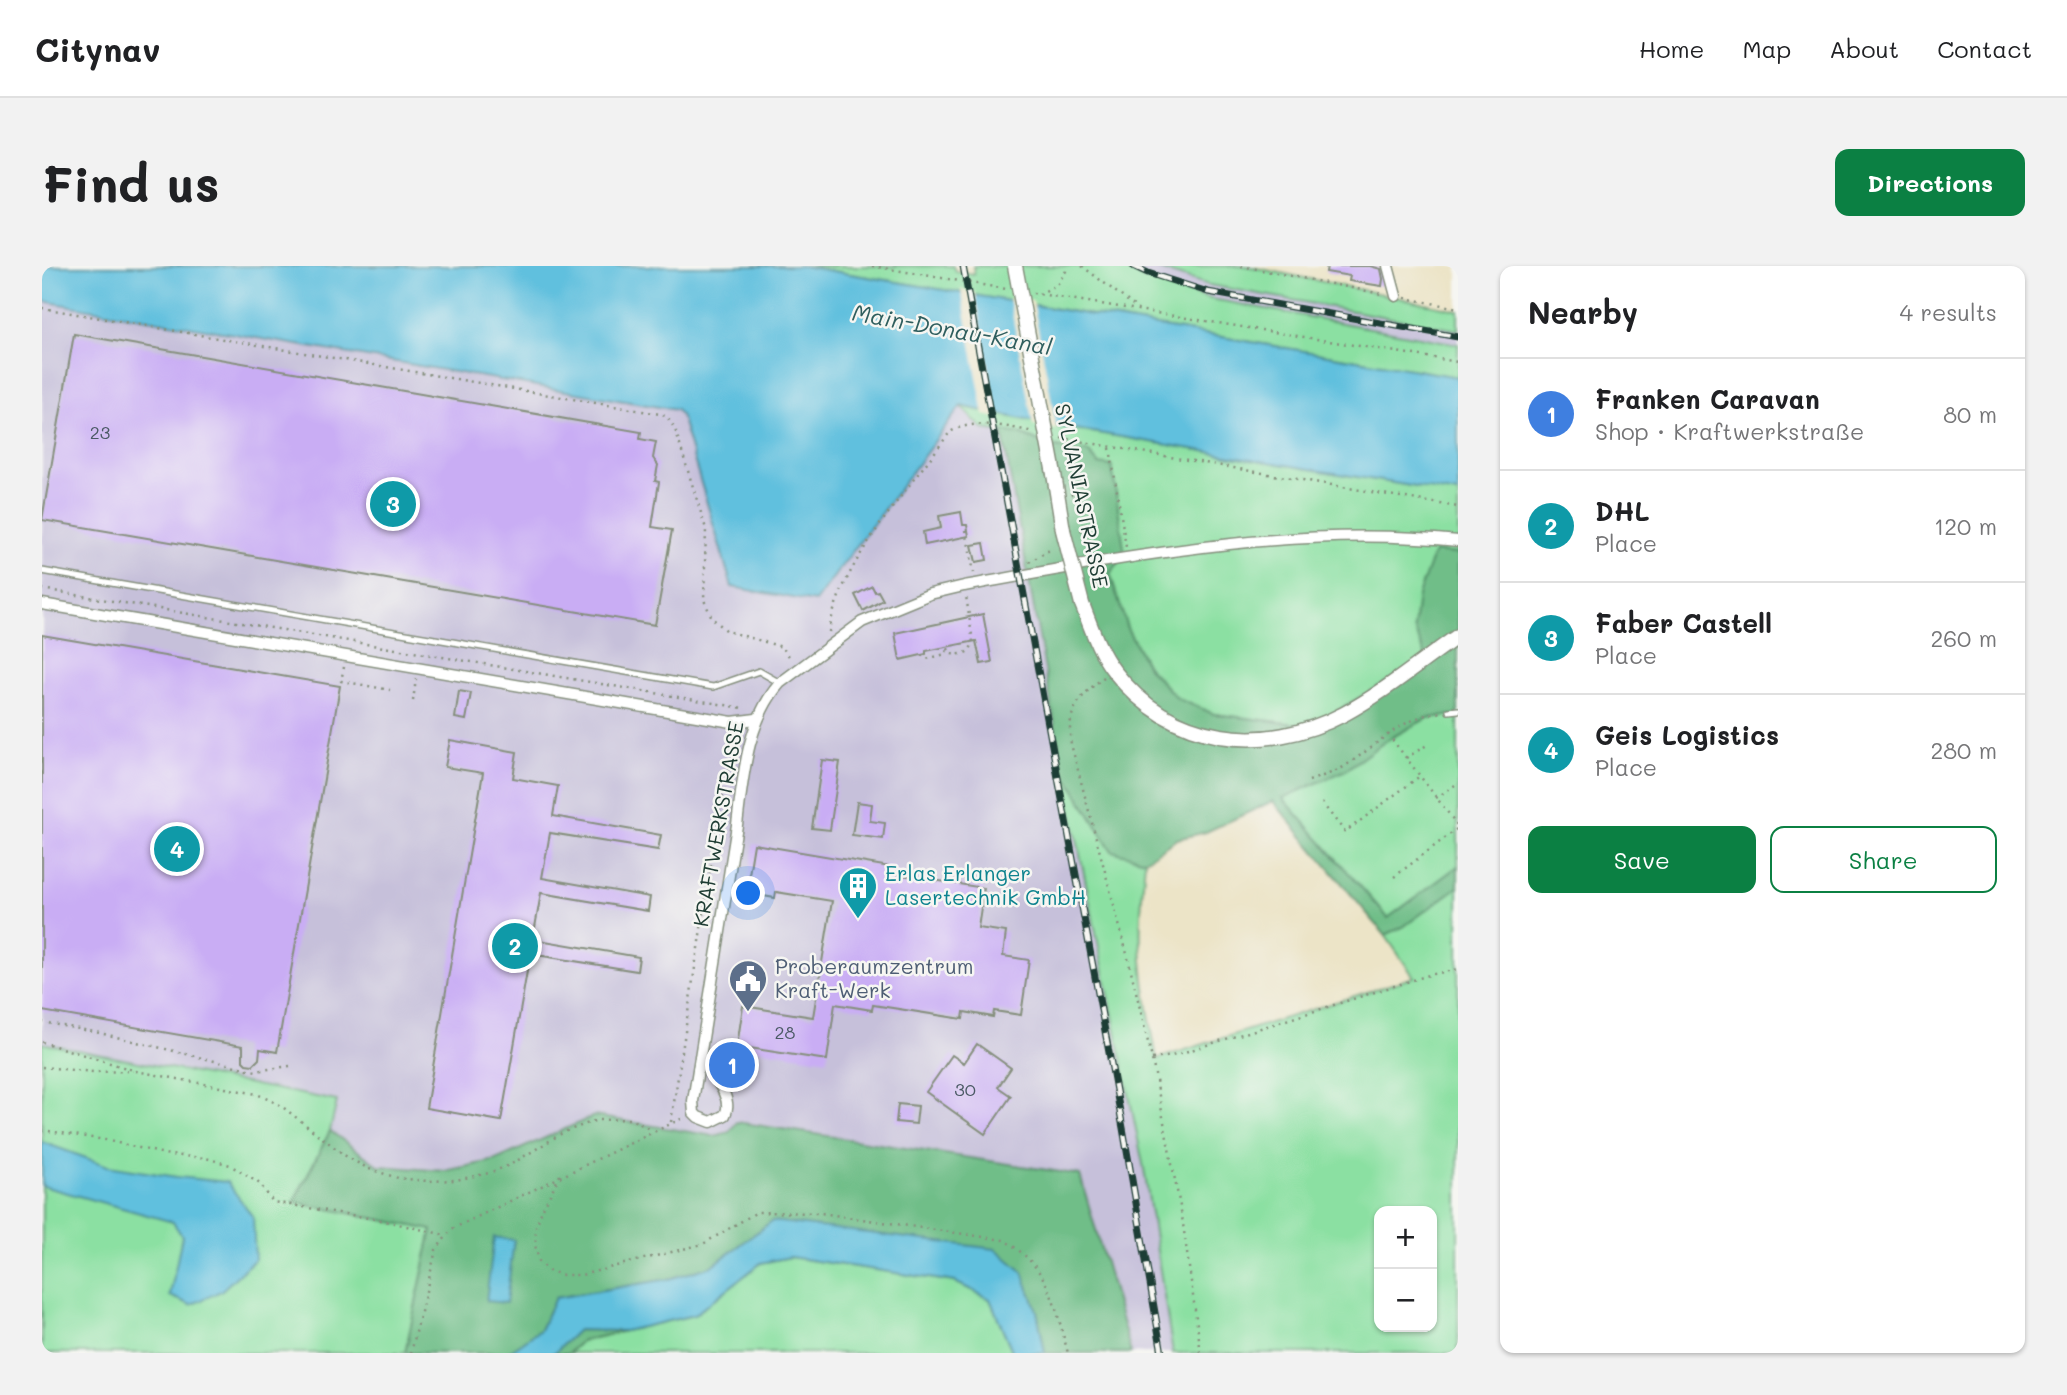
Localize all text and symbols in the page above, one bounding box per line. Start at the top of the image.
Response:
text: Citynav [35,27,160,70]
text: Home [1639,33,1704,64]
text: Map [1742,33,1791,64]
text: About [1829,33,1899,64]
text: Contact [1937,33,2032,64]
button: Directions [1835,149,2025,216]
text: Find us [42,151,220,214]
text: Nearby [1528,292,1638,332]
water label: Main-Donau-Kanal [850,297,1055,361]
text: 4 results [1900,297,1997,327]
text: Franken Caravan [1595,382,1820,416]
text: 1 [1546,399,1556,429]
text: 80 m [1943,399,1997,429]
street label: SYLVANIASTRASSE [1050,401,1115,590]
text: Shop · Kraftwerkstraße [1595,416,1864,446]
house number: 23 [90,420,110,444]
pin: 3 [370,478,416,530]
text: DHL [1595,494,1650,528]
text: 2 [1545,511,1557,541]
text: 120 m [1934,511,1997,541]
text: Place [1595,528,1657,558]
text: Faber Castell [1595,606,1772,640]
text: 3 [1544,623,1558,653]
text: 260 m [1930,623,1997,653]
text: Place [1595,640,1657,670]
text: Geis Logistics [1595,718,1779,752]
street label: KRAFTWERKSTRASSE [686,719,749,929]
text: 4 [1544,735,1558,765]
text: 280 m [1930,735,1997,765]
text: Place [1595,752,1657,782]
pin: 4 [154,823,200,875]
button: Save [1528,826,1756,893]
button: Share [1770,826,1997,893]
place label: Erlas Erlanger Lasertechnik GmbH [885,859,1086,910]
building icon: Erlas Erlanger Lasertechnik GmbH [837,865,879,920]
your location [731,876,765,910]
pin: 2 [492,920,538,972]
place label: Proberaumzentrum Kraft-Werk [775,952,973,1003]
public building icon: Proberaumzentrum Kraft-Werk [727,958,769,1013]
house number: 28 [775,1020,796,1044]
pin: 1 [709,1039,755,1091]
house number: 30 [954,1077,976,1101]
map controls [1374,1206,1437,1332]
button: + [1374,1206,1437,1269]
button: − [1374,1269,1437,1332]

